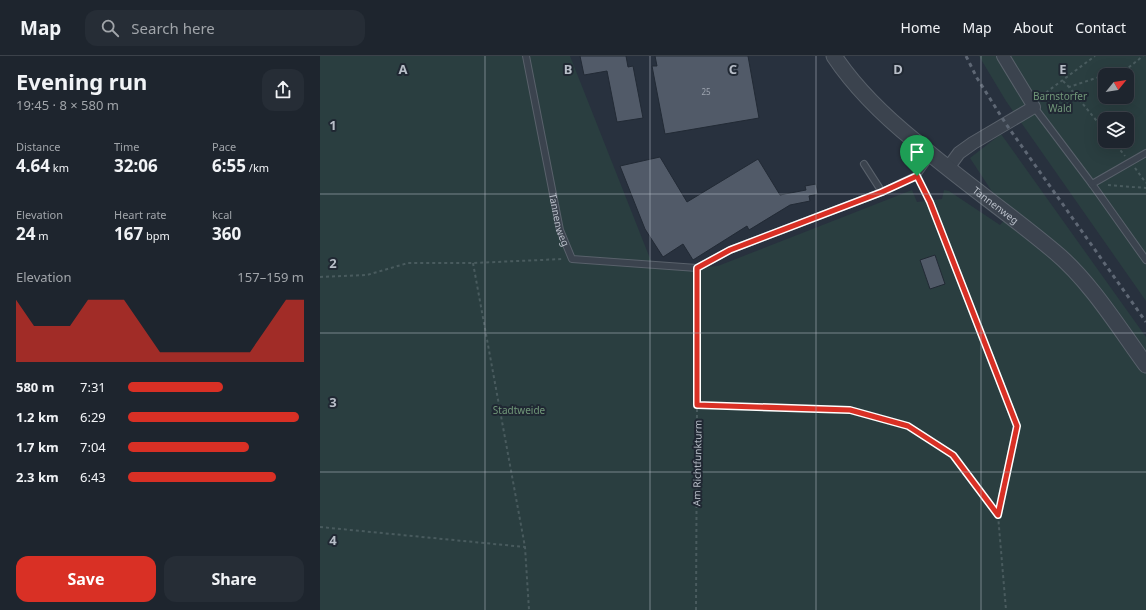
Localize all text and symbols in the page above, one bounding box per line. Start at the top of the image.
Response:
search box [85,10,365,46]
text: Map [20,15,61,41]
icon: search [99,17,121,39]
text: Search here [131,18,215,38]
text: Home [901,18,940,37]
text: Map [962,18,992,37]
text: About [1014,18,1053,37]
text: Contact [1075,18,1126,37]
text: A [399,60,408,78]
text: B [564,60,572,78]
text: C [729,60,737,78]
text: D [893,60,903,78]
text: E [1059,60,1067,78]
text: Evening run [16,66,147,96]
north arrow [1098,68,1134,104]
map controls [1098,68,1134,148]
button: share [262,69,304,111]
house number: 25 [701,86,711,97]
park label: Barnstorfer Wald [1033,89,1087,115]
text: 19:45 · 8 × 580 m [16,96,119,114]
button: layers [1098,112,1134,148]
text: 1 [329,116,337,134]
pin [900,135,934,176]
text: Distance [16,139,61,154]
text: Time [114,139,139,154]
text: Pace [212,139,236,154]
icon: arrive [906,141,928,163]
text: 4.64 [16,154,50,177]
text: 32:06 [114,154,158,177]
text: 6:55 [212,154,246,177]
text: km [50,160,69,175]
text: /km [246,160,269,175]
street label: Tannenweg [970,183,1022,227]
street label: Tannenweg [546,192,573,248]
text: Elevation [16,207,63,222]
text: Heart rate [114,207,167,222]
text: kcal [212,207,232,222]
text: 24 [16,222,35,245]
text: 167 [114,222,143,245]
text: 360 [212,222,241,245]
text: m [35,228,49,243]
text: bpm [143,228,170,243]
text: 2 [329,254,337,272]
text: Elevation [16,268,72,286]
text: 157–159 m [237,268,304,286]
text: 580 m [16,378,54,396]
text: 7:31 [80,378,106,396]
text: 3 [329,393,337,411]
park label: Stadtweide [493,403,546,417]
text: 1.2 km [16,408,59,426]
text: 6:29 [80,408,106,426]
street label: Am Richtfunkturm [689,420,705,506]
text: 1.7 km [16,438,59,456]
text: 7:04 [80,438,106,456]
text: 2.3 km [16,468,59,486]
text: 6:43 [80,468,106,486]
text: 4 [329,531,337,549]
button: Save [16,556,156,602]
button: Share [164,556,304,602]

